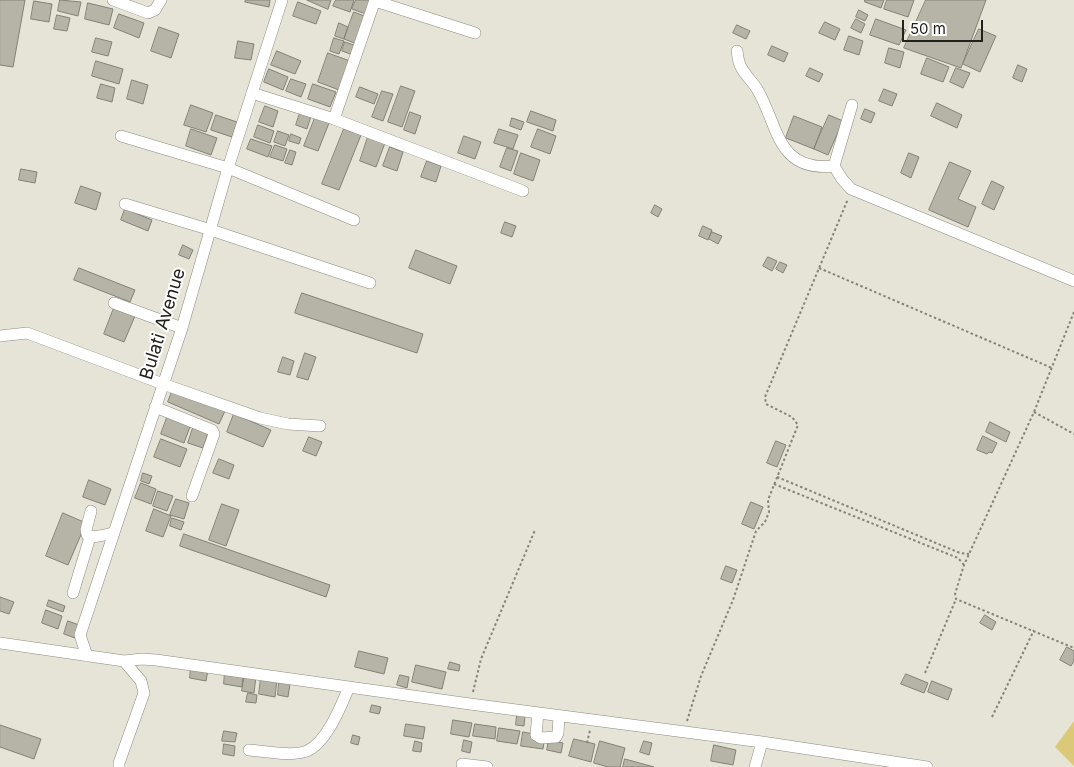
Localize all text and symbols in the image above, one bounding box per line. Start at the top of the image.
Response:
scale bar [904,10,985,42]
text: 50 m [910,19,946,38]
street label: Bulati Avenue [136,266,190,382]

